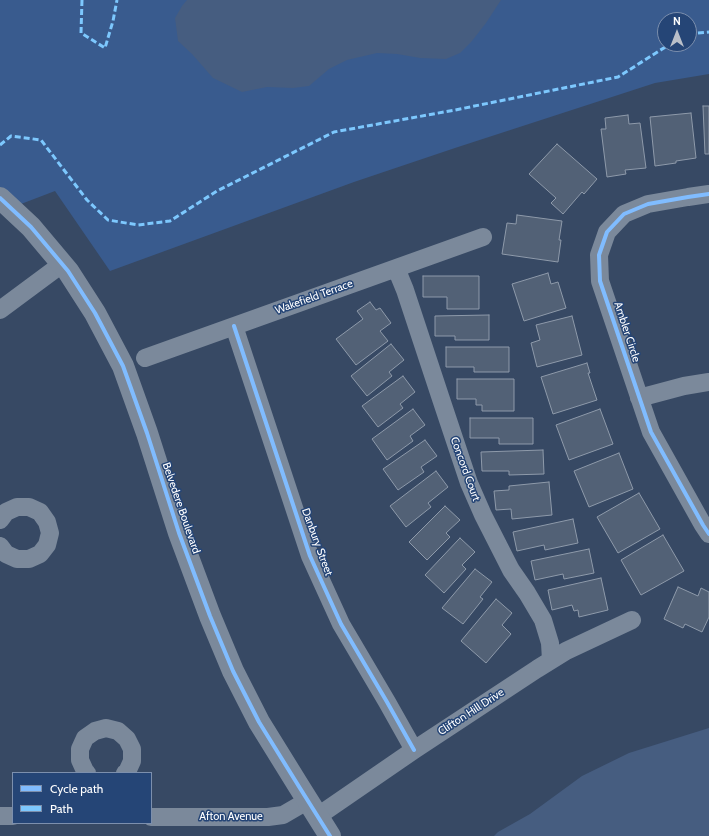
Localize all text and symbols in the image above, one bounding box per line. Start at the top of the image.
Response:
north arrow [657,12,697,52]
text: N [673,14,681,28]
street label: Wakefield Terrace [273,277,355,317]
street label: Ambler Circle [611,300,643,364]
street label: Concord Court [447,435,483,503]
street label: Belvedere Boulevard [159,461,203,555]
street label: Danbury Street [299,506,335,578]
street label: Clifton Hill Drive [436,686,506,738]
legend [12,772,152,824]
text: Cycle path [50,781,103,796]
text: Path [50,801,73,816]
street label: Afton Avenue [199,810,263,824]

